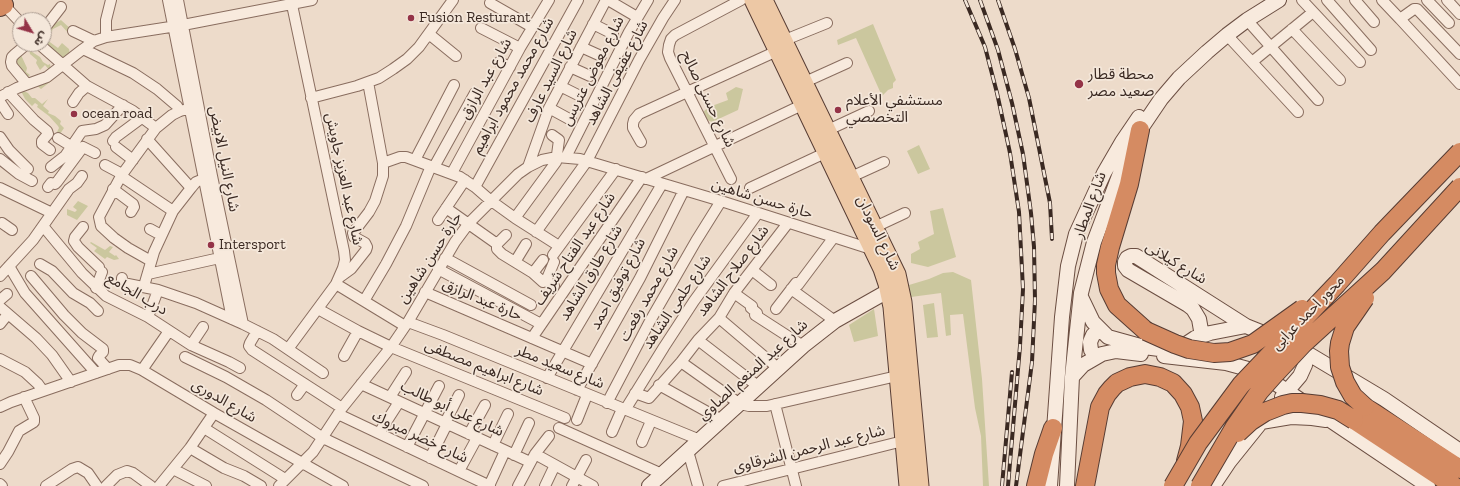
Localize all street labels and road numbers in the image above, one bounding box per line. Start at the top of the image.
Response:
street label: شارع معوض عتريس [558,13,628,129]
street label: شارع محمد محمود ابراهيم [468,15,558,157]
street label: شارع عفيفى الشاهد [582,17,652,129]
street label: شارع السيد عارف [521,26,581,126]
street label: شارع عبد الرازق [456,35,516,123]
street label: شارع حسنى صالح [677,48,739,150]
street label: شارع النيل الابيض [205,105,243,213]
street label: شارع عبد العزيز جاويش [321,111,367,247]
street label: شارع المطار [1070,169,1110,241]
street label: حارة حسن شاهين [709,175,815,223]
street label: شارع عبد الفتاح شريف [530,189,620,309]
street label: شارع السودان [852,193,904,273]
street label: حارة حسن شاهين [394,209,466,307]
street label: شارع طارق الشاهد [555,222,627,324]
street label: شارع صلاح الشاهد [693,222,773,320]
street label: شارع توفيق احمد [586,235,650,333]
street label: شارع كيلانى [1142,238,1210,288]
street label: شارع محمد رفعت [615,243,683,345]
street label: شارع حلمى الشاهد [639,251,715,353]
street label: درب الجامع [103,269,171,319]
street label: محور احمد عرابى [1268,272,1348,354]
street label: حارة عبد الرازق [439,275,525,325]
street label: شارع عبد المنعم الصاوي [694,316,812,424]
street label: شارع ابراهيم مصطفى [422,336,546,400]
street label: شارع سعيد مطر [513,341,607,393]
street label: شارع الدورى [188,375,260,427]
street label: شارع على أبو طالب [397,377,507,441]
street label: شارع خضر مبروك [369,407,471,467]
street label: شارع عبد الرحمن الشرقاوى [731,421,887,477]

